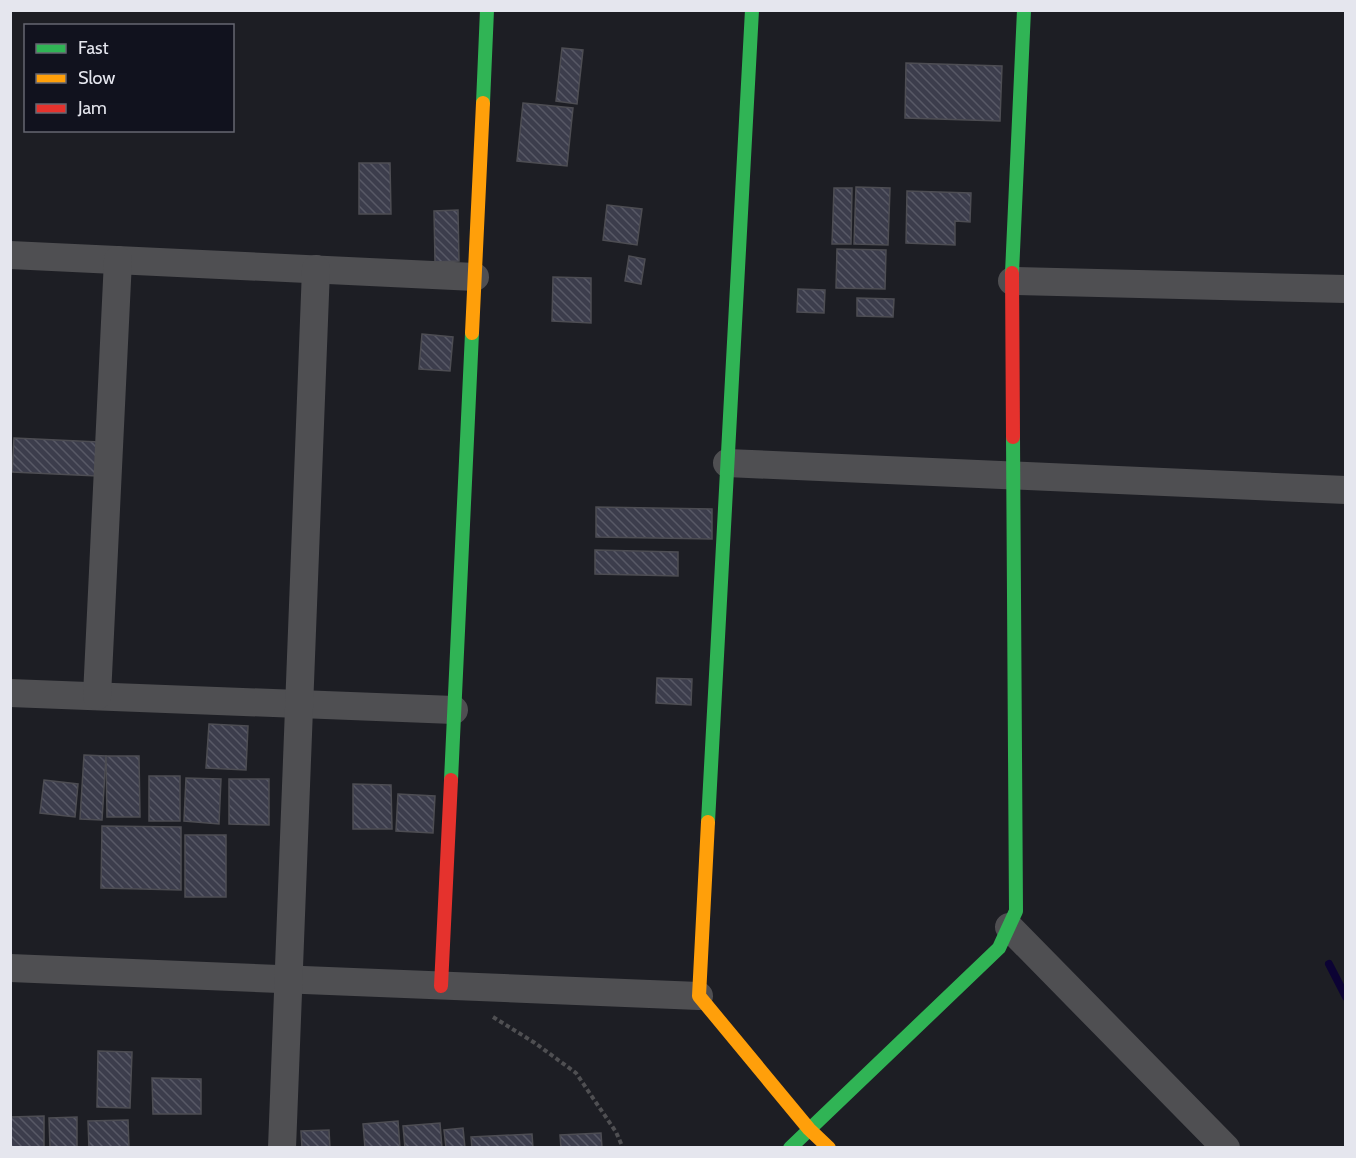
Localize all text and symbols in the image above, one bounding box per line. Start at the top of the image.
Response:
legend [24,24,234,132]
text: Fast [78,37,109,59]
text: Slow [78,67,115,89]
text: Jam [77,97,107,119]

